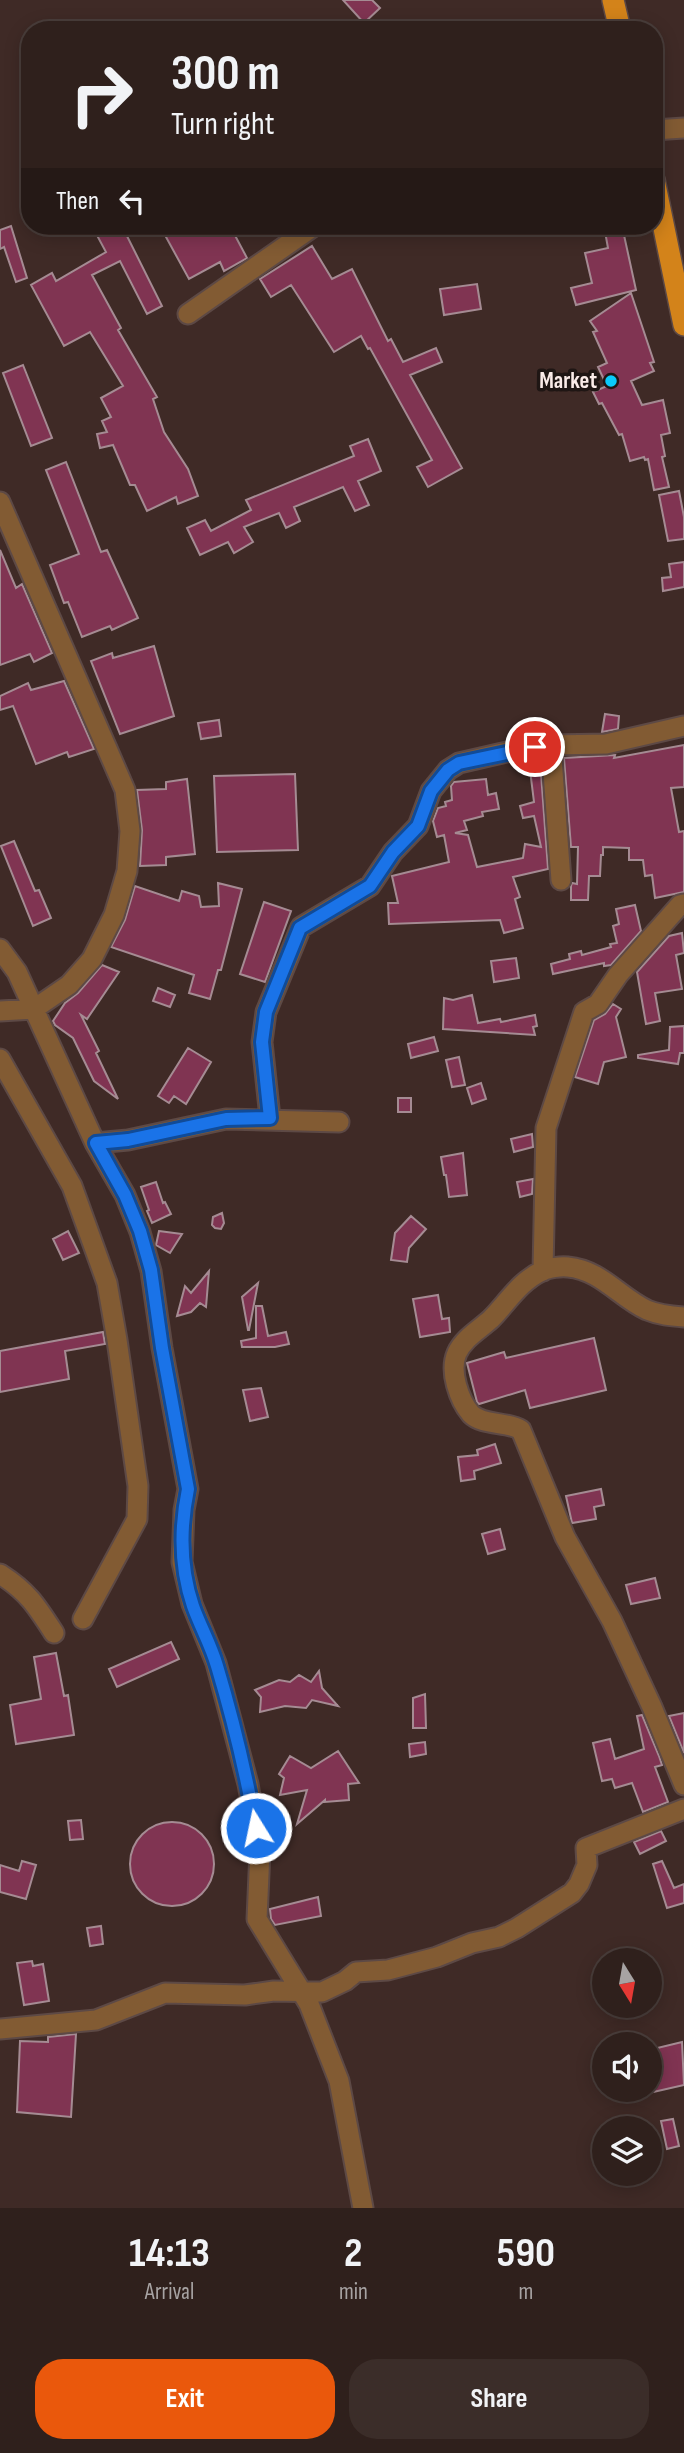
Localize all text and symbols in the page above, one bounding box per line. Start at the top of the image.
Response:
text: 300 m [171,45,280,104]
icon: right [56,49,147,140]
text: Turn right [171,105,275,144]
icon: left [113,182,151,220]
text: Then [56,186,99,217]
place label: Market [539,367,597,395]
marker: Market [603,373,619,389]
pin [505,717,565,777]
icon: arrive [516,728,554,766]
position arrow [219,1791,293,1865]
north arrow [592,1948,662,2018]
map controls [592,1948,662,2186]
button: sound [592,2032,662,2102]
button: layers [592,2116,662,2186]
text: 14:13 [129,2228,210,2279]
text: 2 [344,2228,363,2279]
text: 590 [497,2228,555,2279]
text: Arrival [145,2278,194,2306]
text: min [339,2278,368,2306]
text: m [518,2278,533,2306]
button: Exit [35,2359,335,2439]
button: Share [349,2359,649,2439]

